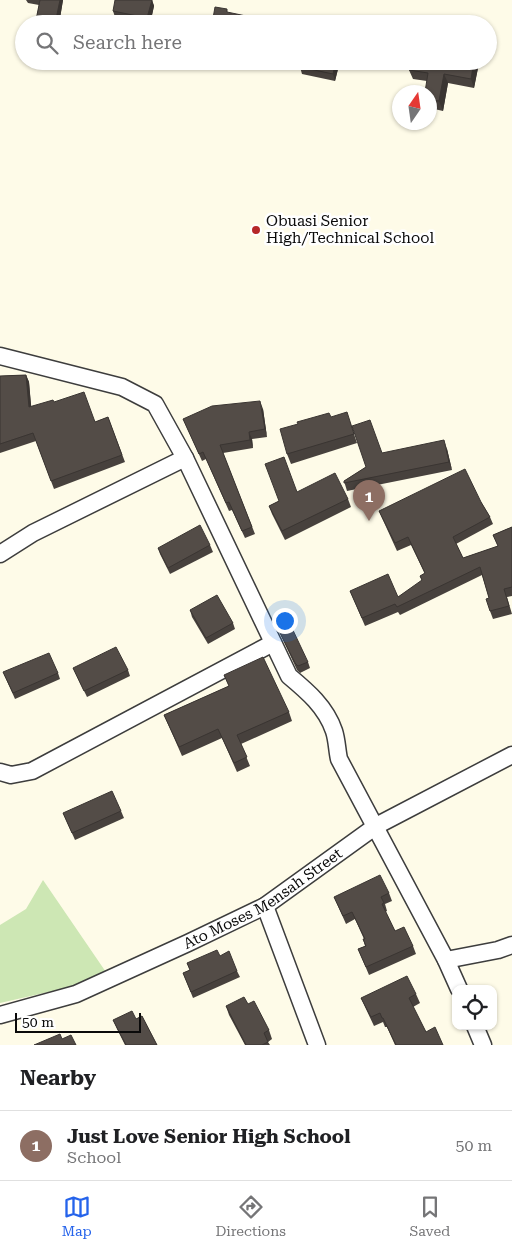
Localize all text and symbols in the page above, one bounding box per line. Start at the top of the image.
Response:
search box [15,15,497,70]
icon: search [33,29,61,57]
text: Search here [73,31,182,54]
north arrow [392,85,437,130]
place label: Obuasi Senior High/Technical School [266,212,434,247]
marker: Obuasi Senior High/Technical School [250,224,262,236]
pin: 1 [353,480,385,521]
your location [272,608,298,634]
street label: Ato Moses Mensah Street [180,844,346,953]
map controls [452,985,497,1030]
button: locate [452,985,497,1030]
scale bar [15,1010,141,1033]
text: 50 m [22,1014,54,1030]
text: Nearby [20,1066,96,1090]
text: Just Love Senior High School [67,1125,350,1148]
text: 1 [32,1136,40,1155]
text: 50 m [455,1136,492,1155]
text: School [67,1148,121,1167]
tab: Map [62,1193,92,1239]
tab: Directions [215,1193,286,1239]
tab: Saved [410,1193,450,1239]

